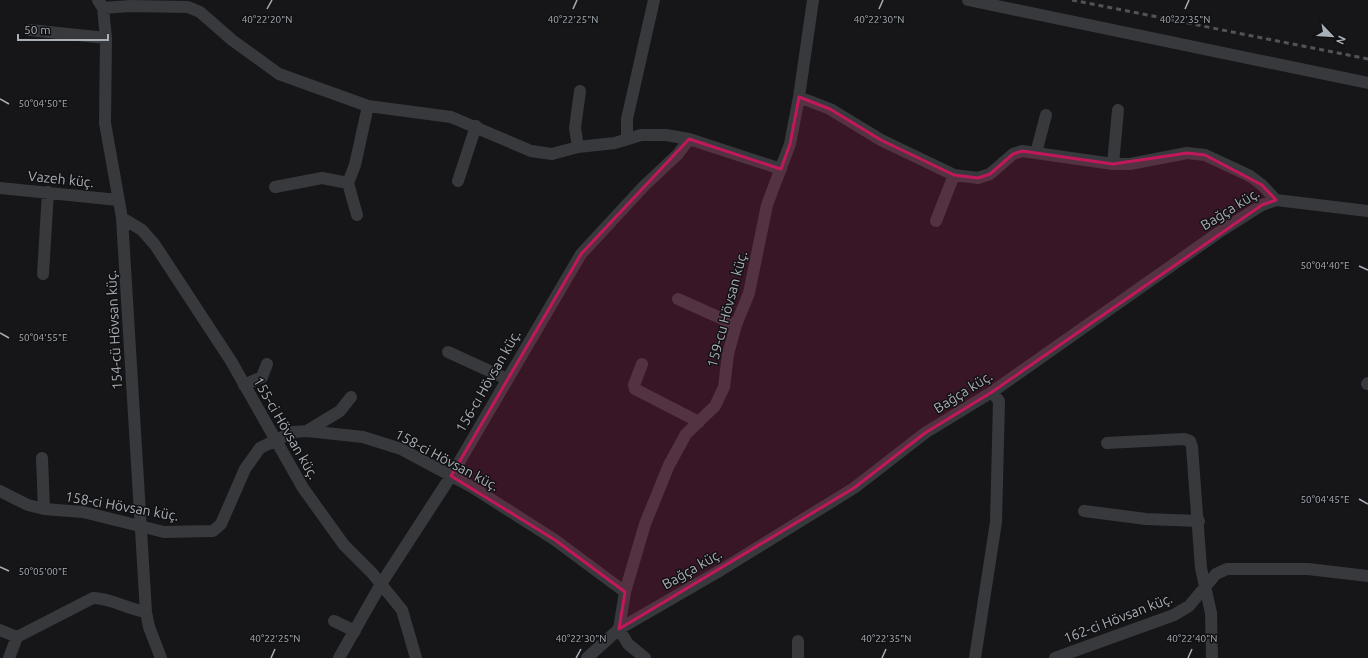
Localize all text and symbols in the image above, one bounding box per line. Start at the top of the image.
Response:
text: 40°22'20"N [242,14,292,25]
text: 40°22'25"N [548,14,598,25]
text: 40°22'30"N [854,14,904,25]
text: 40°22'35"N [1160,14,1210,25]
scale bar [18,16,108,42]
north arrow [1312,16,1352,56]
text: 50 m [24,23,51,36]
text: N [1334,34,1348,46]
text: 50°04'50"E [18,98,68,109]
street label: Vazeh küç. [27,168,95,190]
street label: Bağça küç. [1198,185,1262,233]
street label: 159-cu Hövsan küç. [704,249,750,369]
text: 50°04'40"E [1300,260,1350,271]
street label: 154-cü Hövsan küç. [103,270,125,390]
street label: 156-cı Hövsan küç. [452,327,524,435]
text: 50°04'55"E [18,332,68,343]
street label: Bağça küç. [931,368,995,416]
street label: 155-ci Hövsan küç. [250,374,322,482]
street label: 158-ci Hövsan küç. [392,426,502,494]
street label: 158-ci Hövsan küç. [64,488,180,524]
text: 50°04'45"E [1300,494,1350,505]
street label: Bağça küç. [659,546,725,592]
text: 50°05'00"E [18,566,68,577]
street label: 162-ci Hövsan küç. [1061,590,1175,646]
text: 40°22'25"N [250,633,300,644]
text: 40°22'30"N [556,633,606,644]
text: 40°22'35"N [861,633,911,644]
text: 40°22'40"N [1167,633,1217,644]

